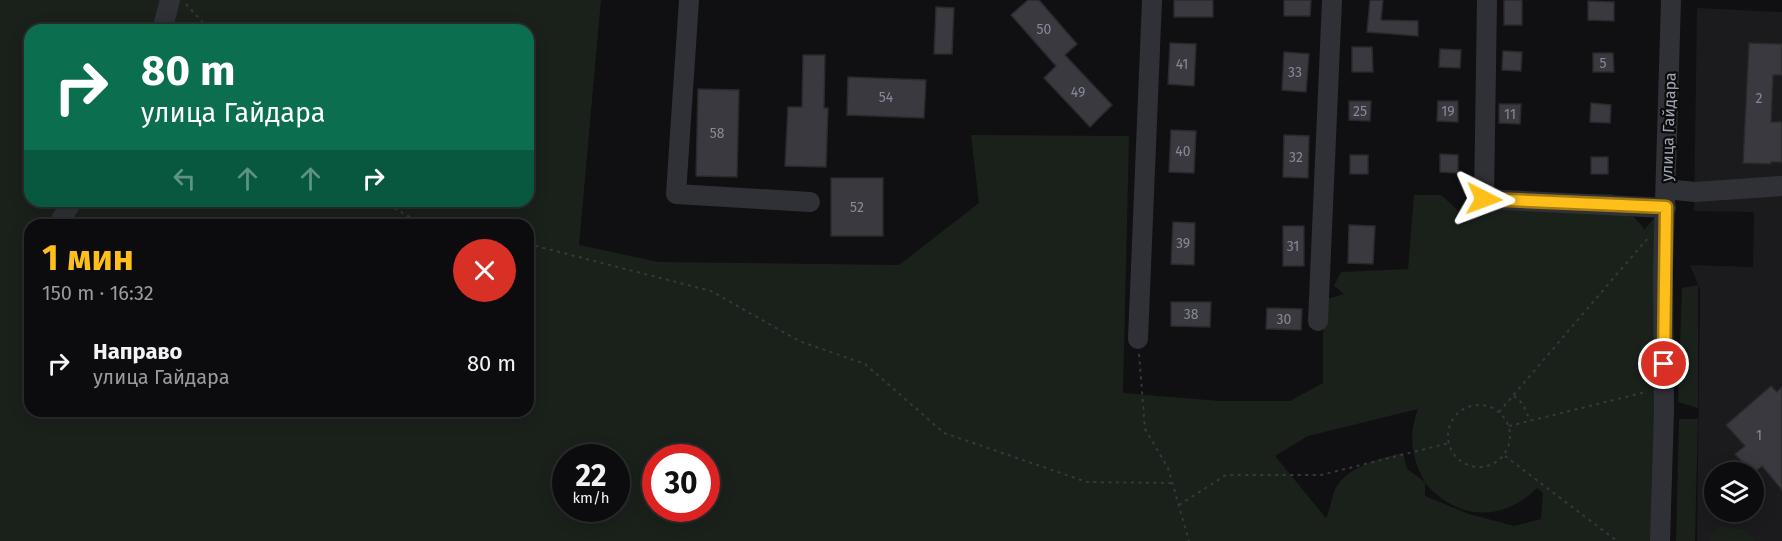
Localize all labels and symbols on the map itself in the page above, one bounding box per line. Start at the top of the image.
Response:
house number: 50 [1037,21,1052,38]
house number: 5 [1599,55,1607,72]
house number: 41 [1176,56,1188,73]
house number: 33 [1288,64,1302,81]
street label: улица Гайдара [1657,72,1680,182]
house number: 49 [1071,84,1085,101]
house number: 54 [879,89,894,106]
house number: 2 [1756,90,1763,107]
house number: 25 [1353,103,1367,120]
house number: 19 [1441,103,1455,120]
house number: 11 [1504,106,1516,123]
house number: 58 [710,125,725,142]
house number: 40 [1175,143,1191,160]
house number: 32 [1289,149,1303,166]
position arrow [1452,167,1516,231]
house number: 52 [850,199,864,216]
house number: 39 [1176,235,1190,252]
house number: 31 [1287,238,1299,255]
house number: 38 [1184,306,1199,323]
house number: 30 [1277,311,1292,328]
pin [1638,338,1689,389]
house number: 1 [1756,427,1762,444]
speed limit sign: 30 [642,444,720,522]

